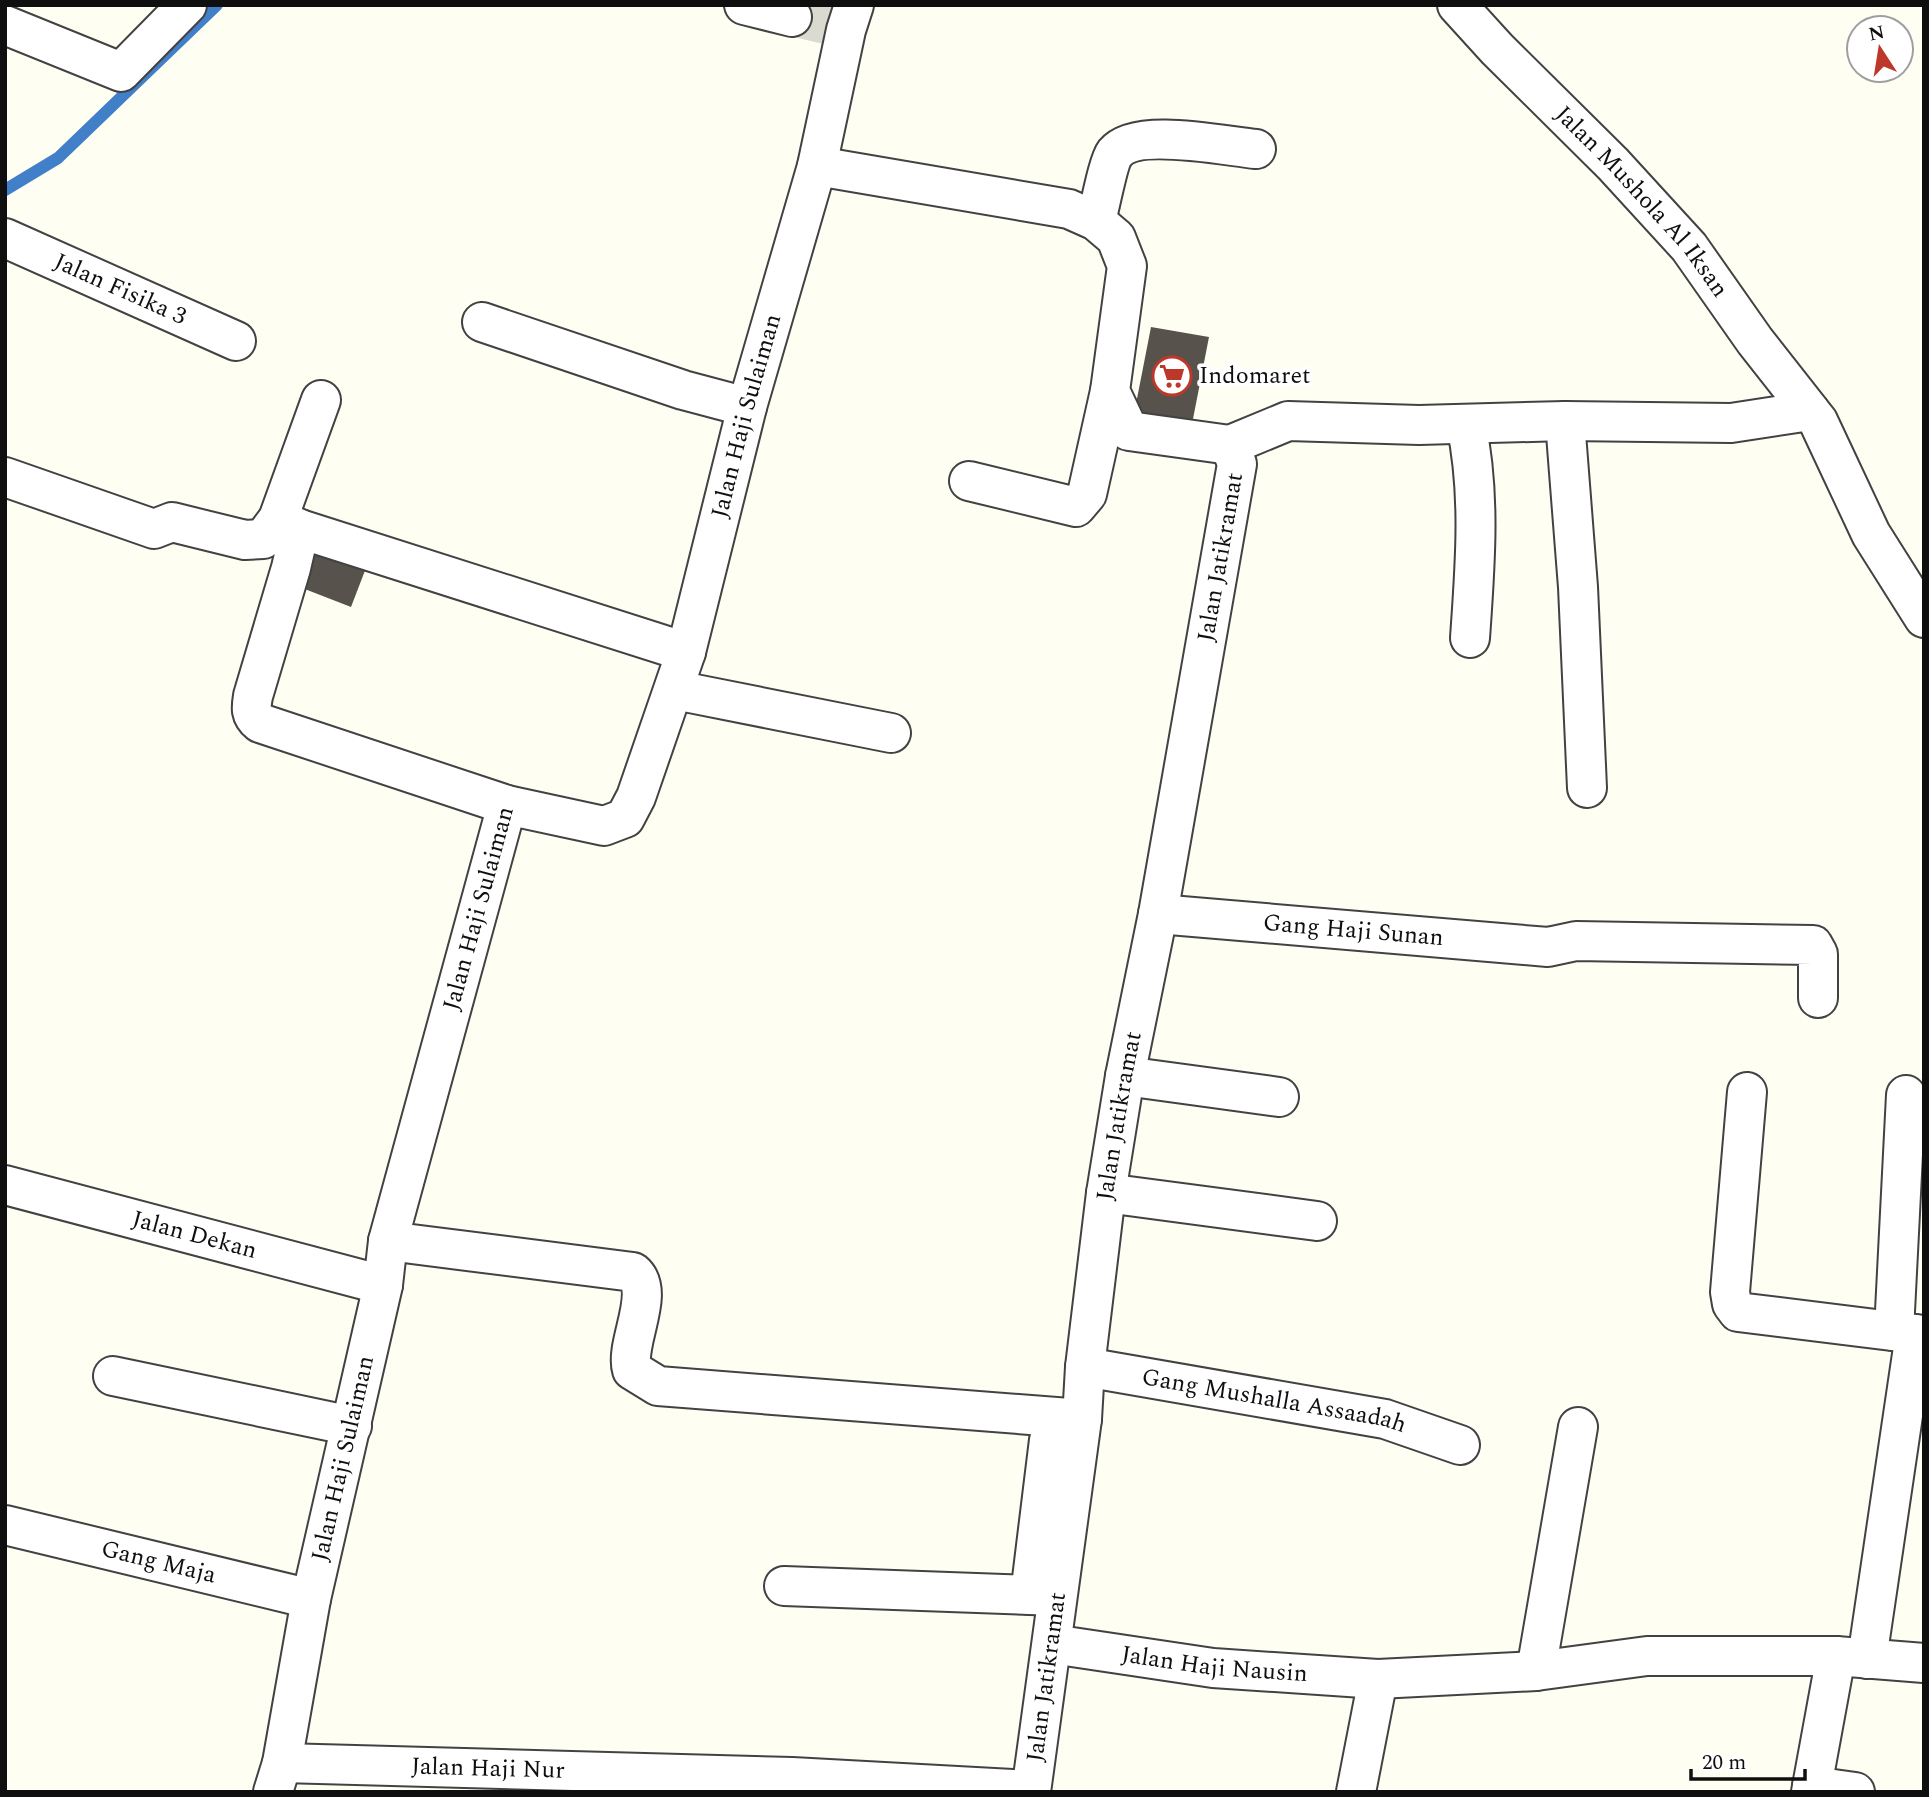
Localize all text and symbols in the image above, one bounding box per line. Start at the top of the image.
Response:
north arrow [1845,14,1915,84]
text: N [1866,18,1887,50]
street label: Jalan Mushola Al Iksan [1546,98,1737,305]
street label: Jalan Fisika 3 [48,244,192,335]
street label: Jalan Haji Sulaiman [702,310,791,522]
supermarket icon: Indomaret [1151,355,1193,397]
place label: Indomaret [1199,358,1311,394]
street label: Jalan Jatikramat [1188,470,1253,645]
street label: Jalan Haji Sulaiman [434,802,524,1015]
street label: Gang Haji Sunan [1261,905,1445,956]
street label: Jalan Jatikramat [1087,1028,1152,1203]
street label: Jalan Dekan [128,1201,261,1269]
street label: Jalan Haji Sulaiman [302,1352,384,1565]
street label: Gang Mushalla Assaadah [1139,1359,1411,1443]
street label: Gang Maja [97,1531,220,1593]
street label: Jalan Jatikramat [1017,1590,1076,1764]
street label: Jalan Haji Nausin [1119,1637,1309,1692]
scale bar [1691,1738,1805,1782]
text: 20 m [1702,1747,1746,1779]
street label: Jalan Haji Nur [411,1749,565,1789]

